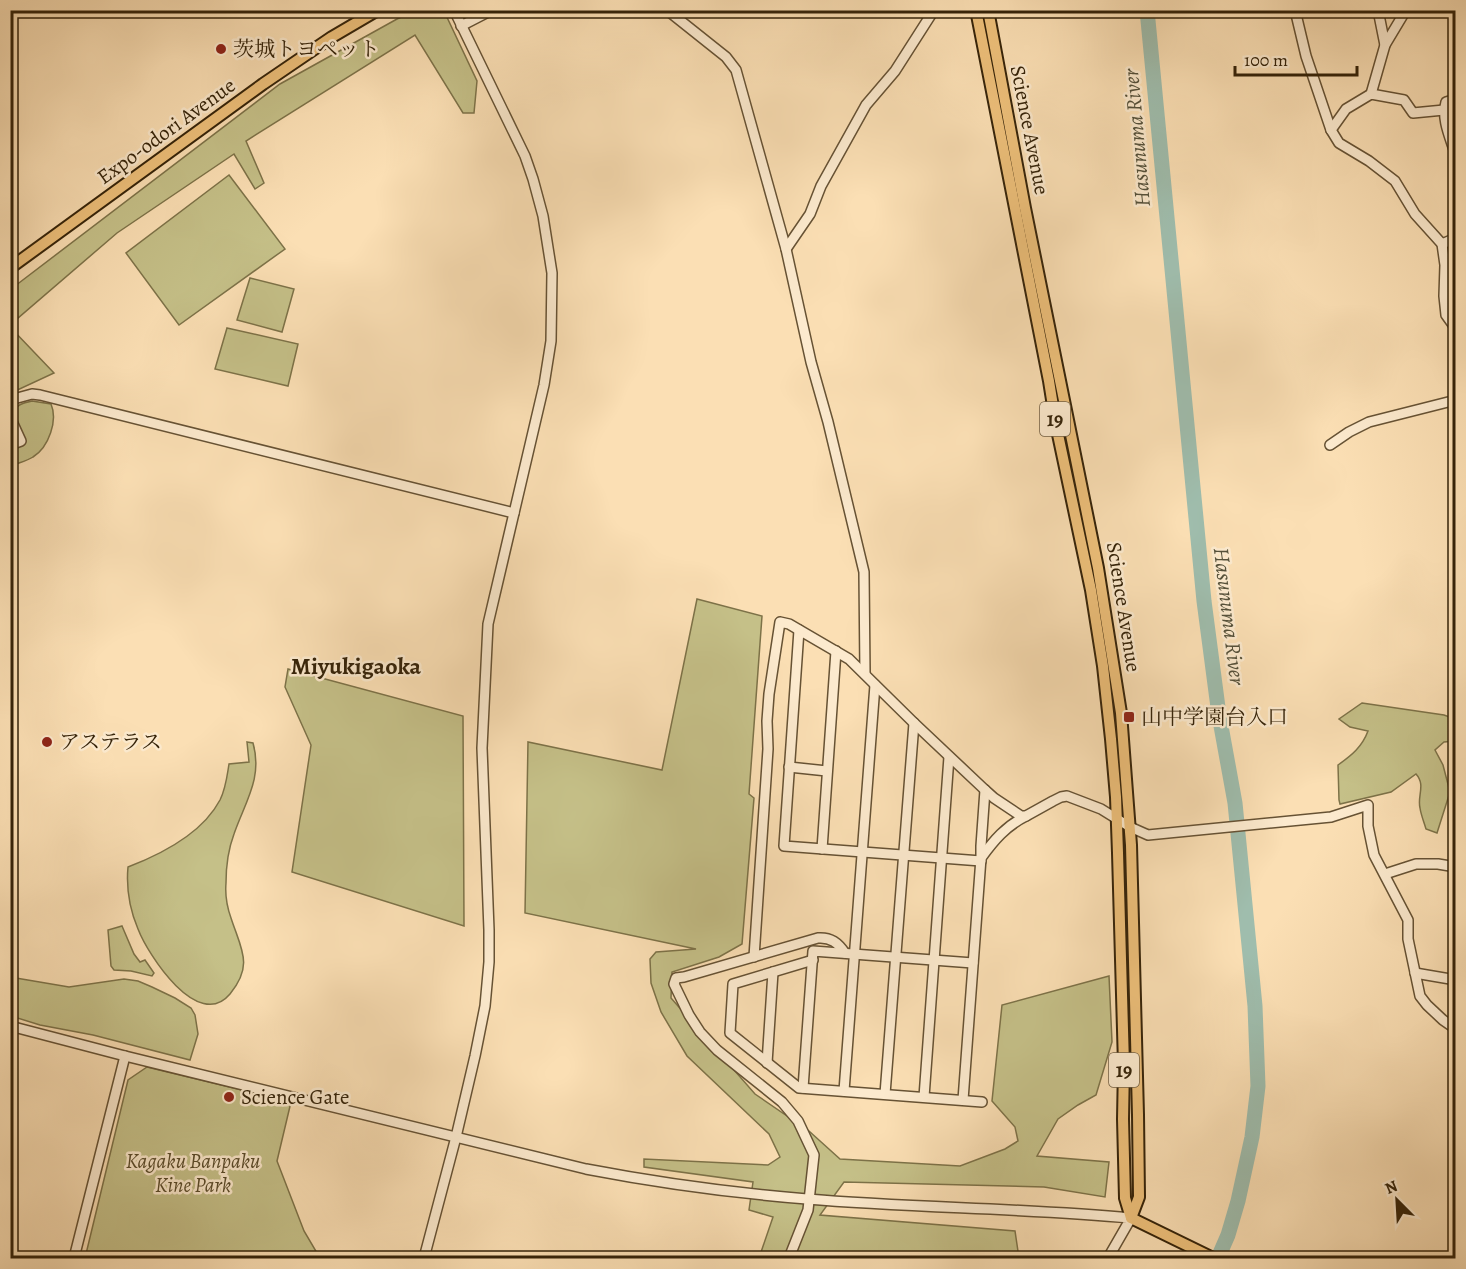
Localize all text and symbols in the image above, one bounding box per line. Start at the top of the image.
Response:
place label: 茨城トヨペット [233,35,380,63]
scale bar [1235,39,1356,77]
marker: 茨城トヨペット [214,42,228,56]
text: 100 m [1244,48,1288,72]
street label: Science Avenue [1004,63,1056,197]
water label: Hasunuma River [1116,66,1158,208]
street label: Expo-odori Avenue [91,71,241,191]
road number: 19 [1040,402,1070,436]
street label: Science Avenue [1100,540,1148,674]
water label: Hasunuma River [1206,546,1252,688]
district label: Miyukigaoka [291,650,422,682]
place label: 山中学園台入口 [1141,703,1288,731]
marker: 山中学園台入口 [1122,710,1136,724]
place label: アステラス [59,728,162,756]
marker: アステラス [40,735,54,749]
road number: 19 [1109,1053,1139,1087]
place label: Science Gate [241,1083,350,1111]
marker: Science Gate [222,1090,236,1104]
park label: Kagaku Banpaku Kine Park [126,1147,260,1199]
north arrow [1367,1170,1427,1230]
text: N [1382,1175,1401,1200]

